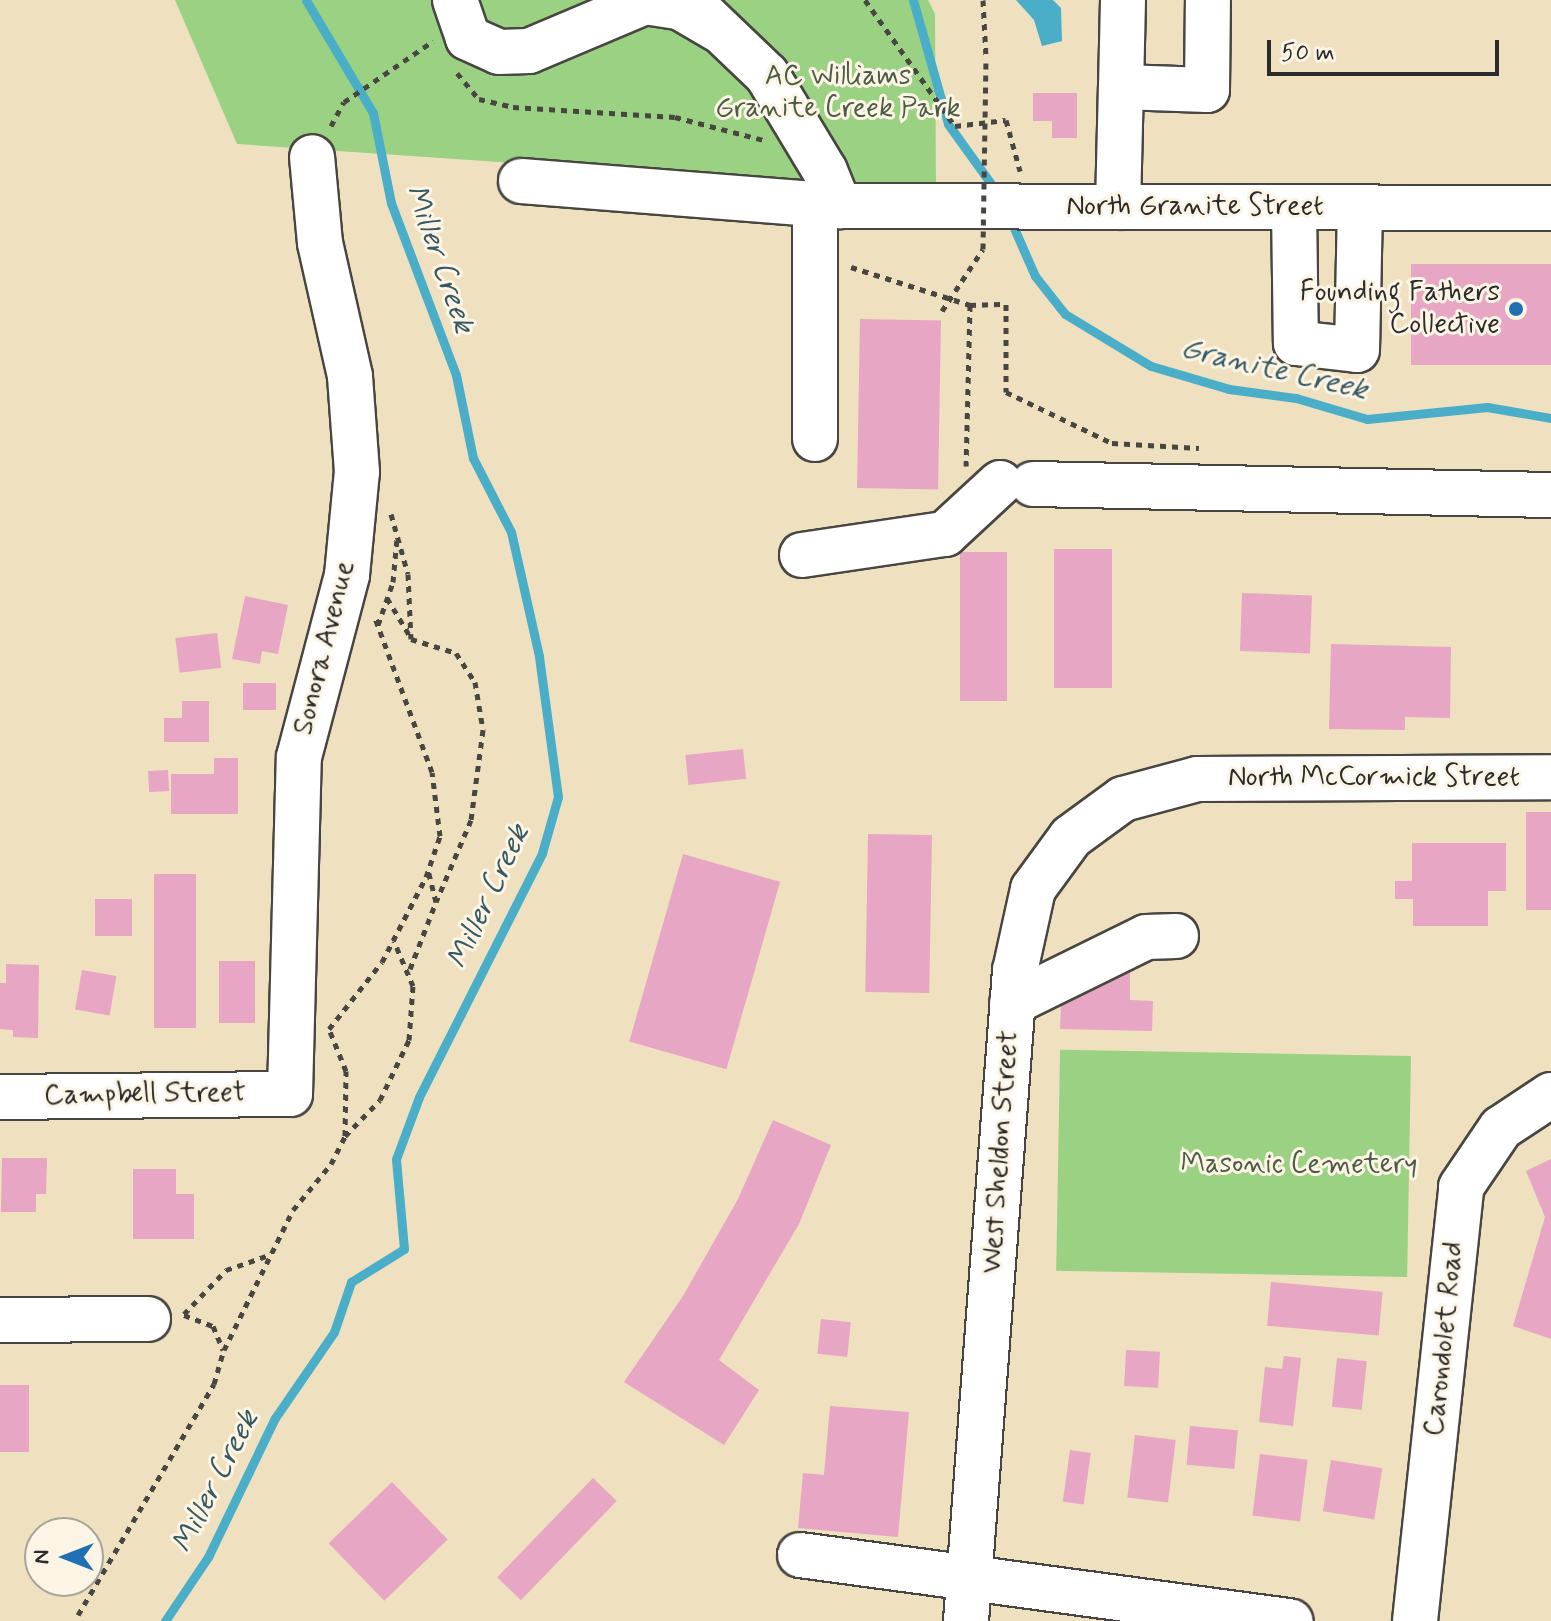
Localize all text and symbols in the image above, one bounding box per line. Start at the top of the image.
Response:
scale bar [1271,24,1503,74]
text: 50 m [1281,38,1335,69]
park label: AC Williams Granite Creek Park [717,60,959,126]
water label: Miller Creek [396,179,482,339]
street label: North Granite Street [1064,190,1326,224]
place label: Founding Fathers Collective [1302,276,1500,342]
marker: Founding Fathers Collective [1507,300,1525,318]
water label: Granite Creek [1176,331,1372,409]
street label: Sonora Avenue [287,558,363,738]
street label: North McCormick Street [1226,761,1522,795]
water label: Miller Creek [440,818,538,976]
street label: West Sheldon Street [976,1030,1026,1274]
street label: Campbell Street [44,1076,246,1114]
park label: Masonic Cemetery [1181,1148,1417,1182]
street label: Carondolet Road [1418,1240,1472,1438]
water label: Miller Creek [164,1404,268,1560]
north arrow [24,1517,104,1597]
text: N [28,1550,56,1564]

